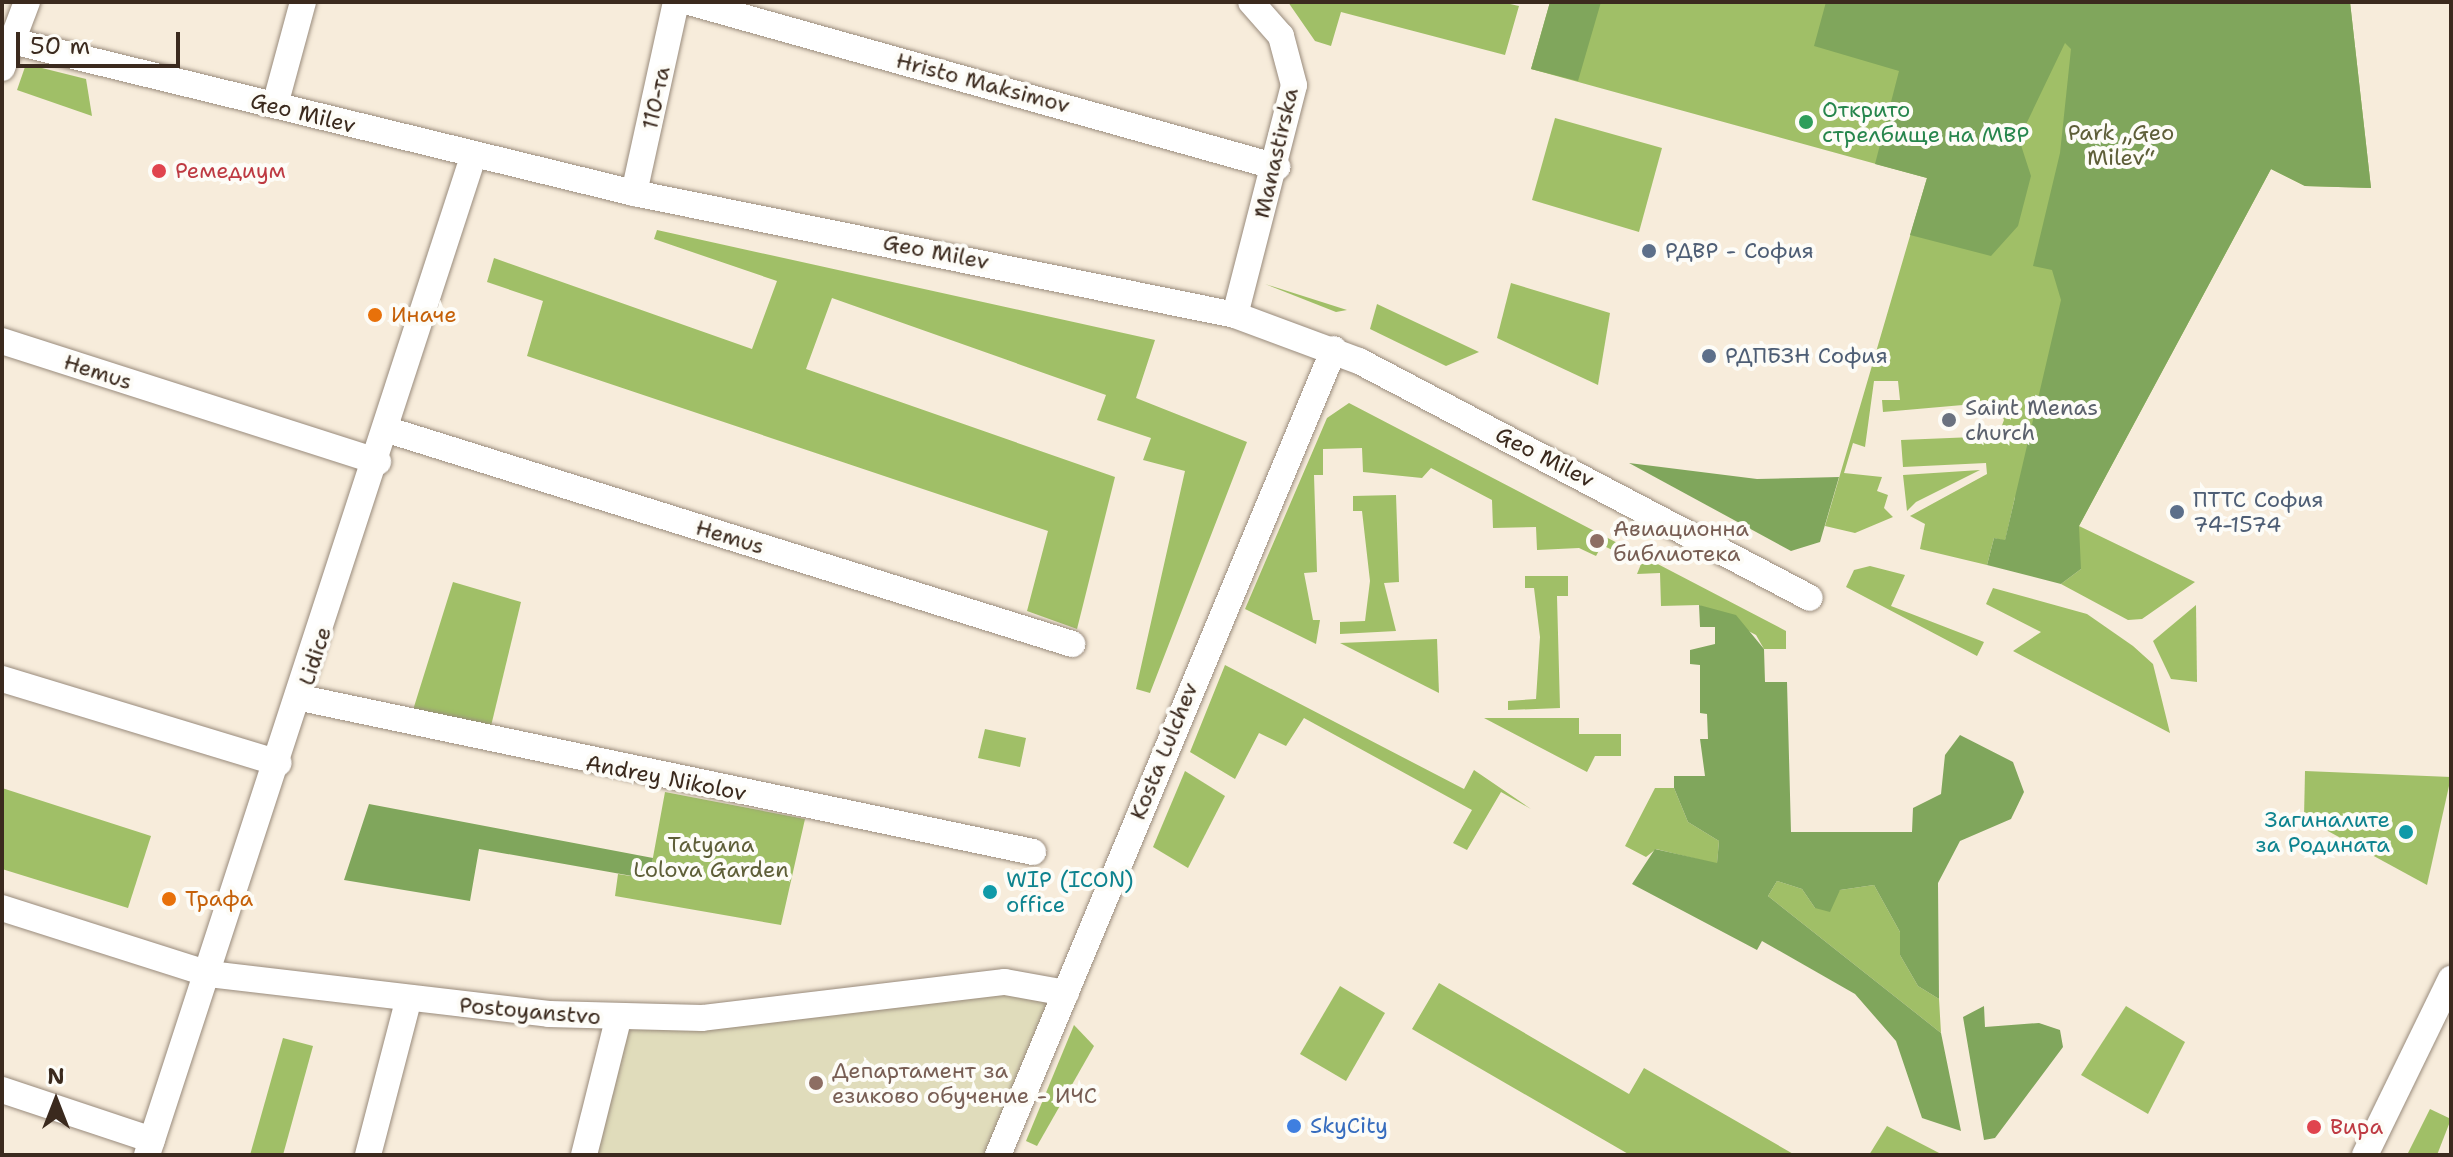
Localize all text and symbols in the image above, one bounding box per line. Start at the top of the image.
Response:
scale bar [20,16,184,66]
text: 50 m [30,30,90,62]
street label: Hristo Maksimov [893,47,1073,119]
street label: 110-та [636,64,676,132]
street label: Manastirska [1248,85,1304,221]
street label: Geo Milev [248,87,358,139]
place label: Открито стрелбище на МВР [1822,96,2029,148]
marker: Открито стрелбище на МВР [1797,113,1815,131]
park label: Park „Geo Milev“ [2068,119,2174,170]
place label: Ремедиум [175,158,286,184]
marker: Ремедиум [150,162,168,180]
street label: Geo Milev [881,229,991,275]
place label: РДВР - София [1665,238,1814,264]
marker: РДВР - София [1640,242,1658,260]
place label: Иначе [391,302,457,328]
marker: Иначе [366,306,384,324]
place label: РДПБЗН София [1725,343,1888,369]
marker: РДПБЗН София [1700,347,1718,365]
street label: Hemus [61,349,135,395]
place label: Saint Menas church [1965,394,2098,446]
marker: Saint Menas church [1940,411,1958,429]
street label: Geo Milev [1491,421,1599,493]
place label: ПТТС София 74-1574 [2193,486,2324,538]
marker: ПТТС София 74-1574 [2168,503,2186,521]
street label: Hemus [693,514,767,560]
place label: Авиационна библиотека [1613,515,1749,566]
marker: Авиационна библиотека [1588,532,1606,550]
street label: Lidice [293,623,337,689]
street label: Kosta Lulchev [1124,678,1204,824]
street label: Andrey Nikolov [583,749,749,807]
place label: Загиналите за Родината [2256,806,2390,858]
marker: Загиналите за Родината [2397,823,2415,841]
park label: Tatyana Lolova Garden [633,831,789,882]
place label: WIP (ICON) office [1006,866,1133,918]
marker: WIP (ICON) office [981,883,999,901]
place label: Трафа [185,886,253,912]
marker: Трафа [160,890,178,908]
street label: Postoyanstvo [458,992,602,1030]
place label: Департамент за езиково обучение - ИЧС [832,1057,1097,1108]
north arrow [16,1061,96,1141]
text: N [47,1062,65,1091]
marker: Департамент за езиково обучение - ИЧС [807,1074,825,1092]
place label: SkyCity [1310,1113,1388,1139]
place label: Вира [2330,1114,2383,1140]
marker: SkyCity [1285,1117,1303,1135]
marker: Вира [2305,1118,2323,1136]

